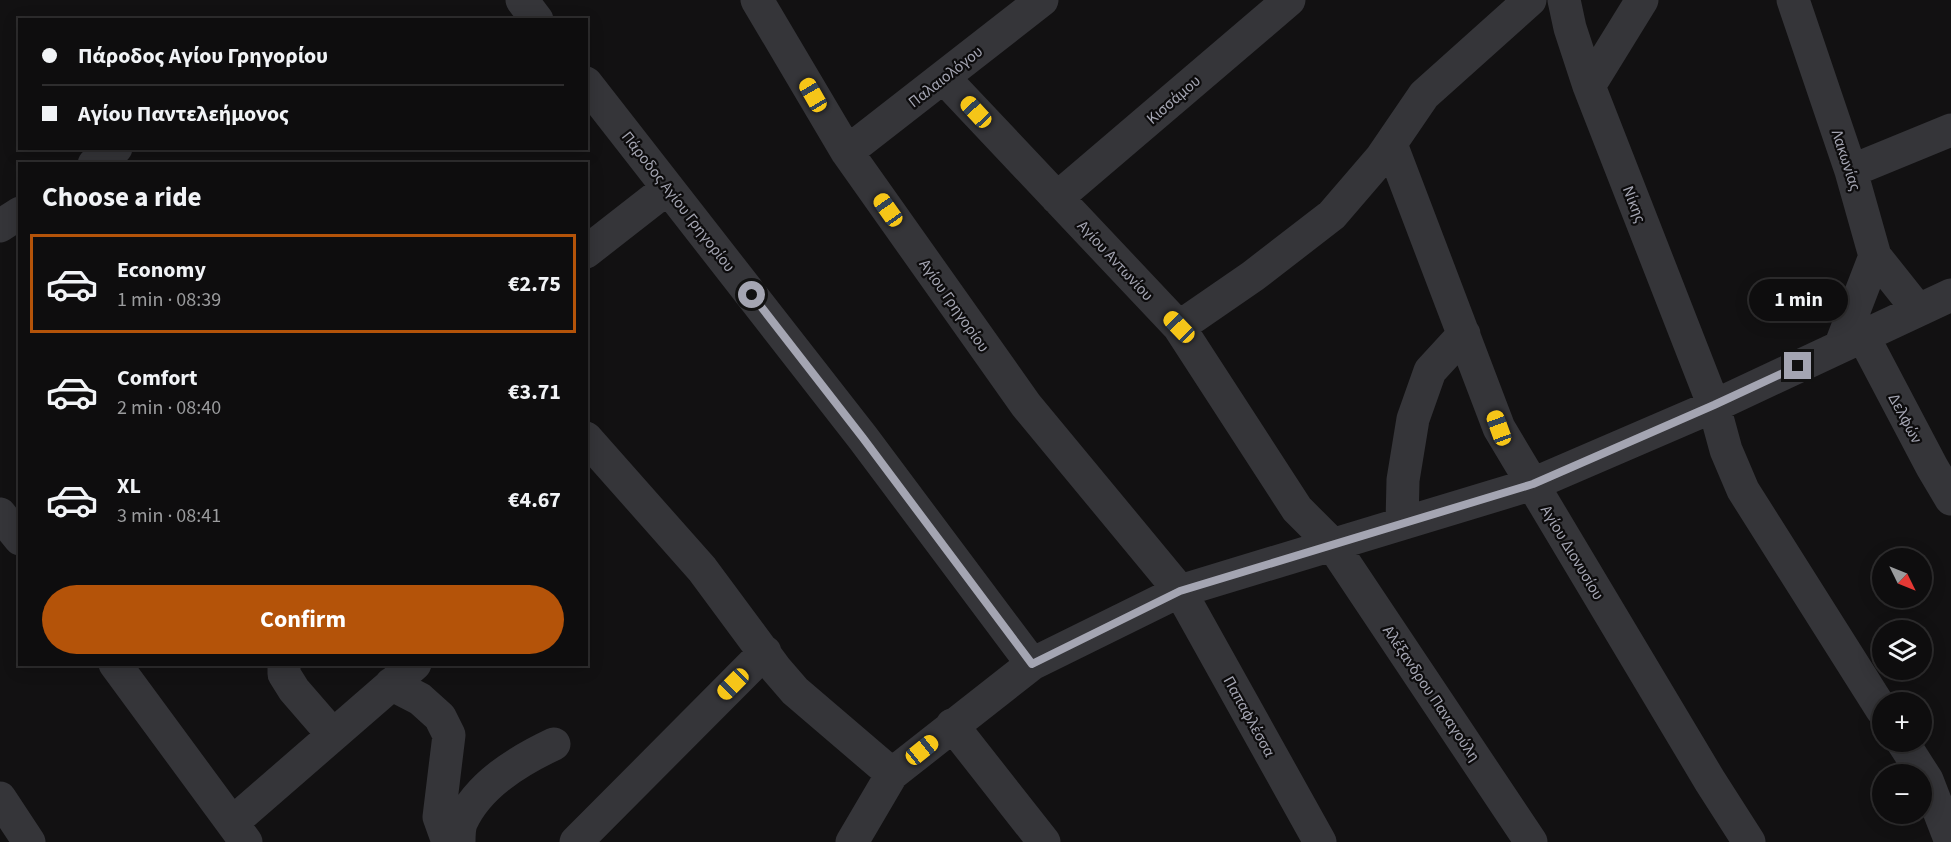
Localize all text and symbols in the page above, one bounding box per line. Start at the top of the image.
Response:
text: Πάροδος Αγίου Γρηγορίου [78,40,328,72]
street label: Παλαιολόγου [904,41,987,113]
street label: Κισσάμου [1142,70,1205,129]
car [796,75,830,115]
car [957,93,995,131]
text: Αγίου Παντελεήμονος [78,98,289,130]
street label: Πάροδος Αγίου Γρηγορίου [616,127,740,277]
street label: Λακωνίας [1826,127,1866,194]
text: Choose a ride [42,178,202,217]
street label: Νίκης [1617,183,1651,226]
car [870,190,906,230]
street label: Αγίου Αντωνίου [1072,216,1158,306]
text: Economy [117,254,206,286]
street label: Αγίου Γρηγορίου [914,254,995,357]
icon: car [45,257,99,311]
text: €2.75 [508,268,561,300]
callout: 1 min [1748,279,1848,321]
route start [738,281,765,308]
text: 1 min · 08:39 [117,286,221,314]
text: 1 min [1774,286,1823,314]
car [1160,308,1198,346]
route end [1784,352,1811,379]
text: Comfort [117,362,198,394]
icon: car [45,365,99,419]
text: €3.71 [508,376,561,408]
street label: Δελφών [1883,390,1928,448]
text: 2 min · 08:40 [117,394,221,422]
car [1484,408,1514,448]
text: XL [117,470,141,502]
icon: car [45,473,99,527]
text: €4.67 [508,484,561,516]
street label: Αγίου Διονυσίου [1535,501,1609,604]
text: 3 min · 08:41 [117,502,221,530]
north arrow [1872,548,1932,608]
map controls [1872,548,1932,824]
button: Confirm [42,585,564,654]
button: layers [1872,620,1932,680]
street label: Αλέξανδρου Παναγούλη [1377,621,1485,766]
car [714,665,752,703]
street label: Παπαφλέσσα [1218,672,1280,761]
button: + [1872,692,1932,752]
car [902,732,942,768]
button: − [1872,764,1932,824]

